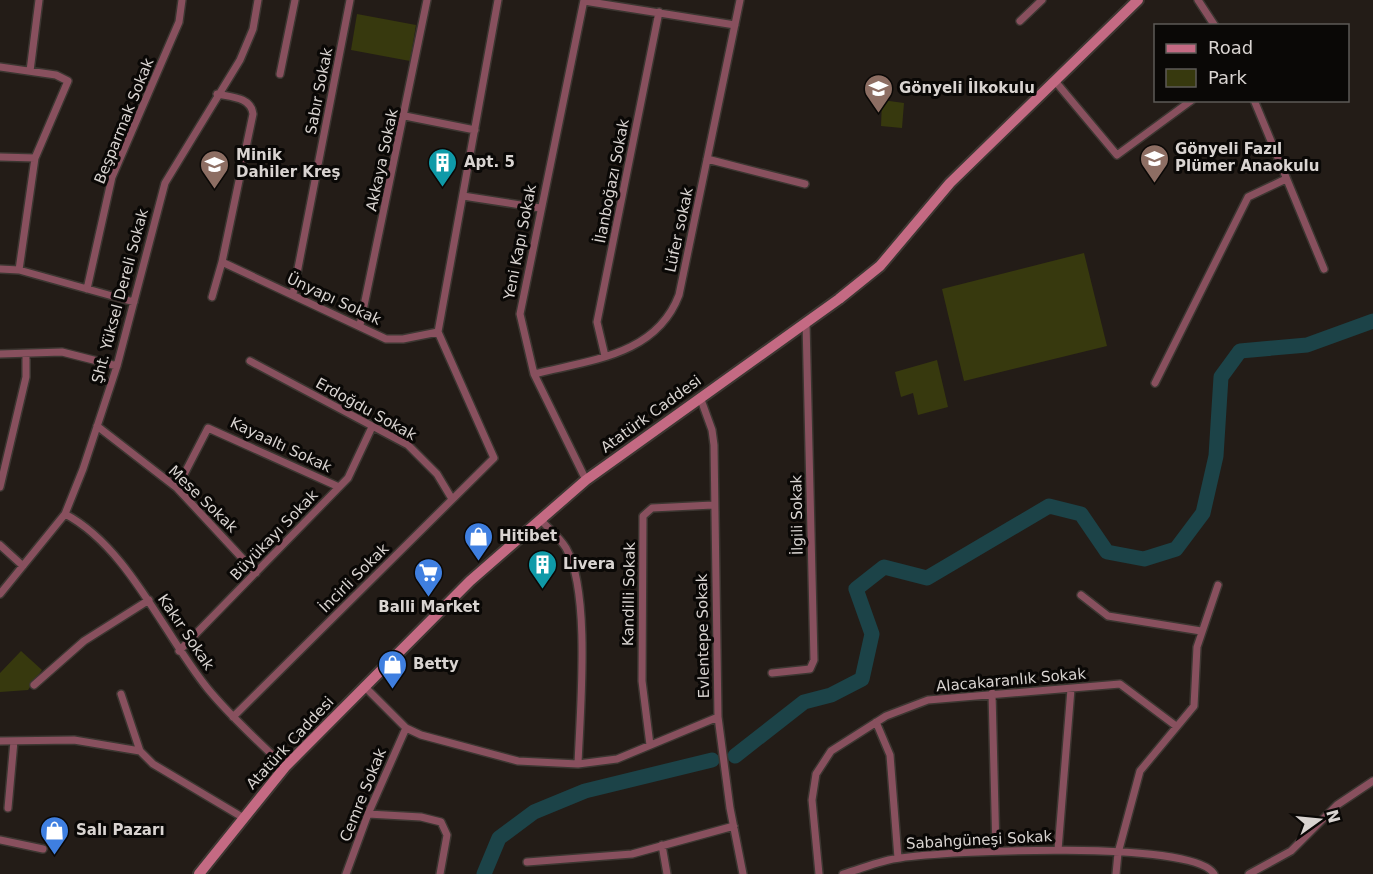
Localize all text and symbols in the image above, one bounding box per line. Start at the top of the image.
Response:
legend [1154,24,1349,102]
text: Road [1208,37,1253,58]
street label: Sabır Sokak [302,46,336,136]
street label: Beşparmak Sokak [91,55,158,187]
text: Park [1208,67,1247,88]
school or university icon: Gönyeli İlkokulu [862,72,894,114]
place label: Gönyeli İlkokulu [899,78,1035,97]
street label: Akkaya Sokak [362,107,402,213]
street label: İlanboğazı Sokak [590,117,633,245]
place label: Gönyeli Fazıl Plümer Anaokulu [1175,140,1319,175]
school or university icon: Gönyeli Fazıl Plümer Anaokulu [1138,142,1170,184]
place label: Minik Dahiler Kreş [236,146,341,181]
building icon: Apt. 5 [427,146,459,188]
school or university icon: Minik Dahiler Kreş [199,148,231,190]
place label: Apt. 5 [464,153,515,171]
street label: Yeni Kapı Sokak [500,183,540,302]
street label: Lüfer sokak [661,186,697,274]
street label: Şht. Yüksel Dereli Sokak [88,206,152,385]
street label: Ünyapı Sokak [284,268,385,329]
street label: Atatürk Caddesi [597,371,705,457]
street label: Erdoğdu Sokak [312,374,420,444]
street label: Kayaaltı Sokak [227,414,335,477]
street label: Mese Sokak [165,462,241,537]
street label: İlgili Sokak [786,474,807,555]
street label: Büyükayı Sokak [226,486,322,584]
shop icon: Hitibet [462,520,494,562]
place label: Hitibet [499,527,557,545]
street label: İncirli Sokak [315,539,393,616]
street label: Kandilli Sokak [619,541,639,646]
building icon: Livera [526,548,558,590]
place label: Livera [563,555,615,573]
supermarket icon: Balli Market [413,556,445,598]
street label: Evlentepe Sokak [693,573,713,699]
street label: Kakır Sokak [154,591,218,674]
place label: Balli Market [378,598,480,616]
shop icon: Betty [376,648,408,690]
place label: Betty [413,655,459,673]
street label: Alacakaranlık Sokak [935,664,1087,696]
street label: Atatürk Caddesi [242,693,338,793]
street label: Cemre Sokak [336,745,390,844]
north arrow [1289,790,1349,850]
text: N [1322,807,1344,825]
shop icon: Salı Pazarı [39,814,71,856]
place label: Salı Pazarı [76,821,165,839]
street label: Sabahgüneşi Sokak [905,827,1053,853]

